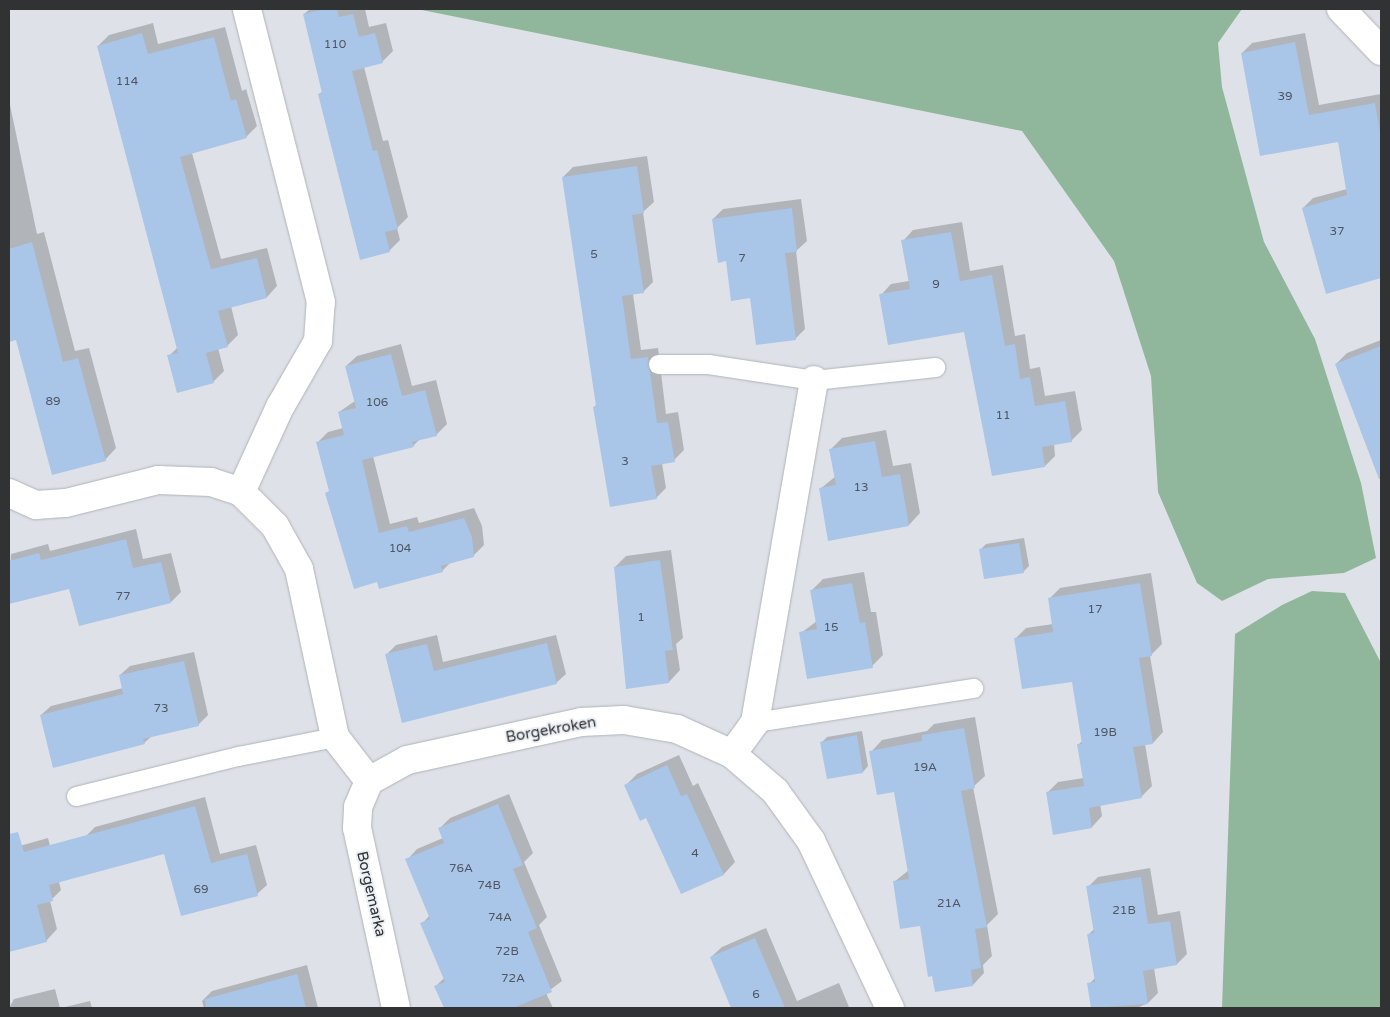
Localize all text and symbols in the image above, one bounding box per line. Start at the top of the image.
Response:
house number: 110 [324,38,346,52]
house number: 114 [116,75,138,89]
house number: 39 [1277,90,1293,104]
house number: 37 [1329,225,1345,239]
house number: 5 [590,248,598,262]
house number: 7 [738,252,746,266]
house number: 9 [932,278,940,292]
house number: 89 [45,395,61,409]
house number: 106 [366,396,388,410]
house number: 11 [995,409,1011,423]
house number: 3 [621,455,629,469]
house number: 13 [853,481,869,495]
house number: 104 [389,542,411,556]
house number: 77 [115,590,131,604]
house number: 17 [1087,603,1103,617]
house number: 1 [637,611,645,625]
house number: 15 [823,621,839,635]
house number: 73 [153,702,169,716]
street label: Borgekroken [504,713,598,747]
house number: 19B [1093,726,1117,740]
house number: 19A [913,761,937,775]
house number: 4 [691,847,699,861]
street label: Borgemarka [352,849,390,939]
house number: 76A [449,862,473,876]
house number: 74B [477,879,501,893]
house number: 69 [193,883,209,897]
house number: 21A [937,897,961,911]
house number: 21B [1112,904,1136,918]
house number: 74A [488,911,512,925]
house number: 72B [495,945,519,959]
house number: 72A [501,972,525,986]
house number: 6 [752,988,760,1002]

